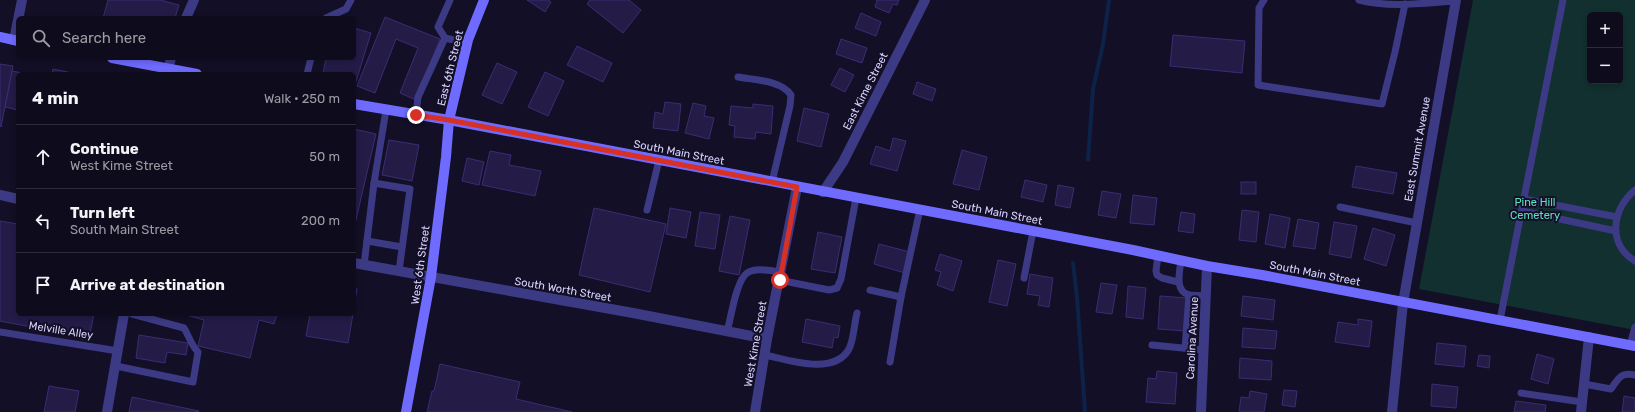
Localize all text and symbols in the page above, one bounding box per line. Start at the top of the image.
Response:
map controls [1587,12,1623,84]
button: + [1587,12,1623,48]
search box [16,16,356,60]
icon: search [30,27,52,49]
street label: East 6th Street [435,28,466,107]
text: Search here [62,29,146,47]
button: − [1587,48,1623,84]
street label: East Kime Street [840,50,891,132]
text: 4 min [32,88,79,108]
text: Walk · 250 m [264,91,340,106]
street label: East Summit Avenue [1402,96,1433,203]
route end [407,106,425,124]
street label: South Main Street [632,137,726,168]
text: Continue [70,140,139,158]
icon: ahead [32,146,54,168]
text: 50 m [309,149,340,164]
text: West Kime Street [70,158,173,173]
park label: Pine Hill Cemetery [1510,196,1560,222]
street label: South Main Street [950,197,1044,228]
text: Turn left [70,204,135,222]
icon: left [32,210,54,232]
text: 200 m [301,213,340,228]
text: South Main Street [70,222,179,237]
street label: West 6th Street [409,224,433,305]
street label: South Main Street [1268,258,1362,289]
route start [771,271,789,289]
icon: arrive [32,274,54,296]
street label: South Worth Street [514,275,613,305]
text: Arrive at destination [70,276,225,294]
street label: Carolina Avenue [1184,296,1201,380]
street label: West Kime Street [742,299,770,388]
street label: Melville Alley [28,319,94,342]

